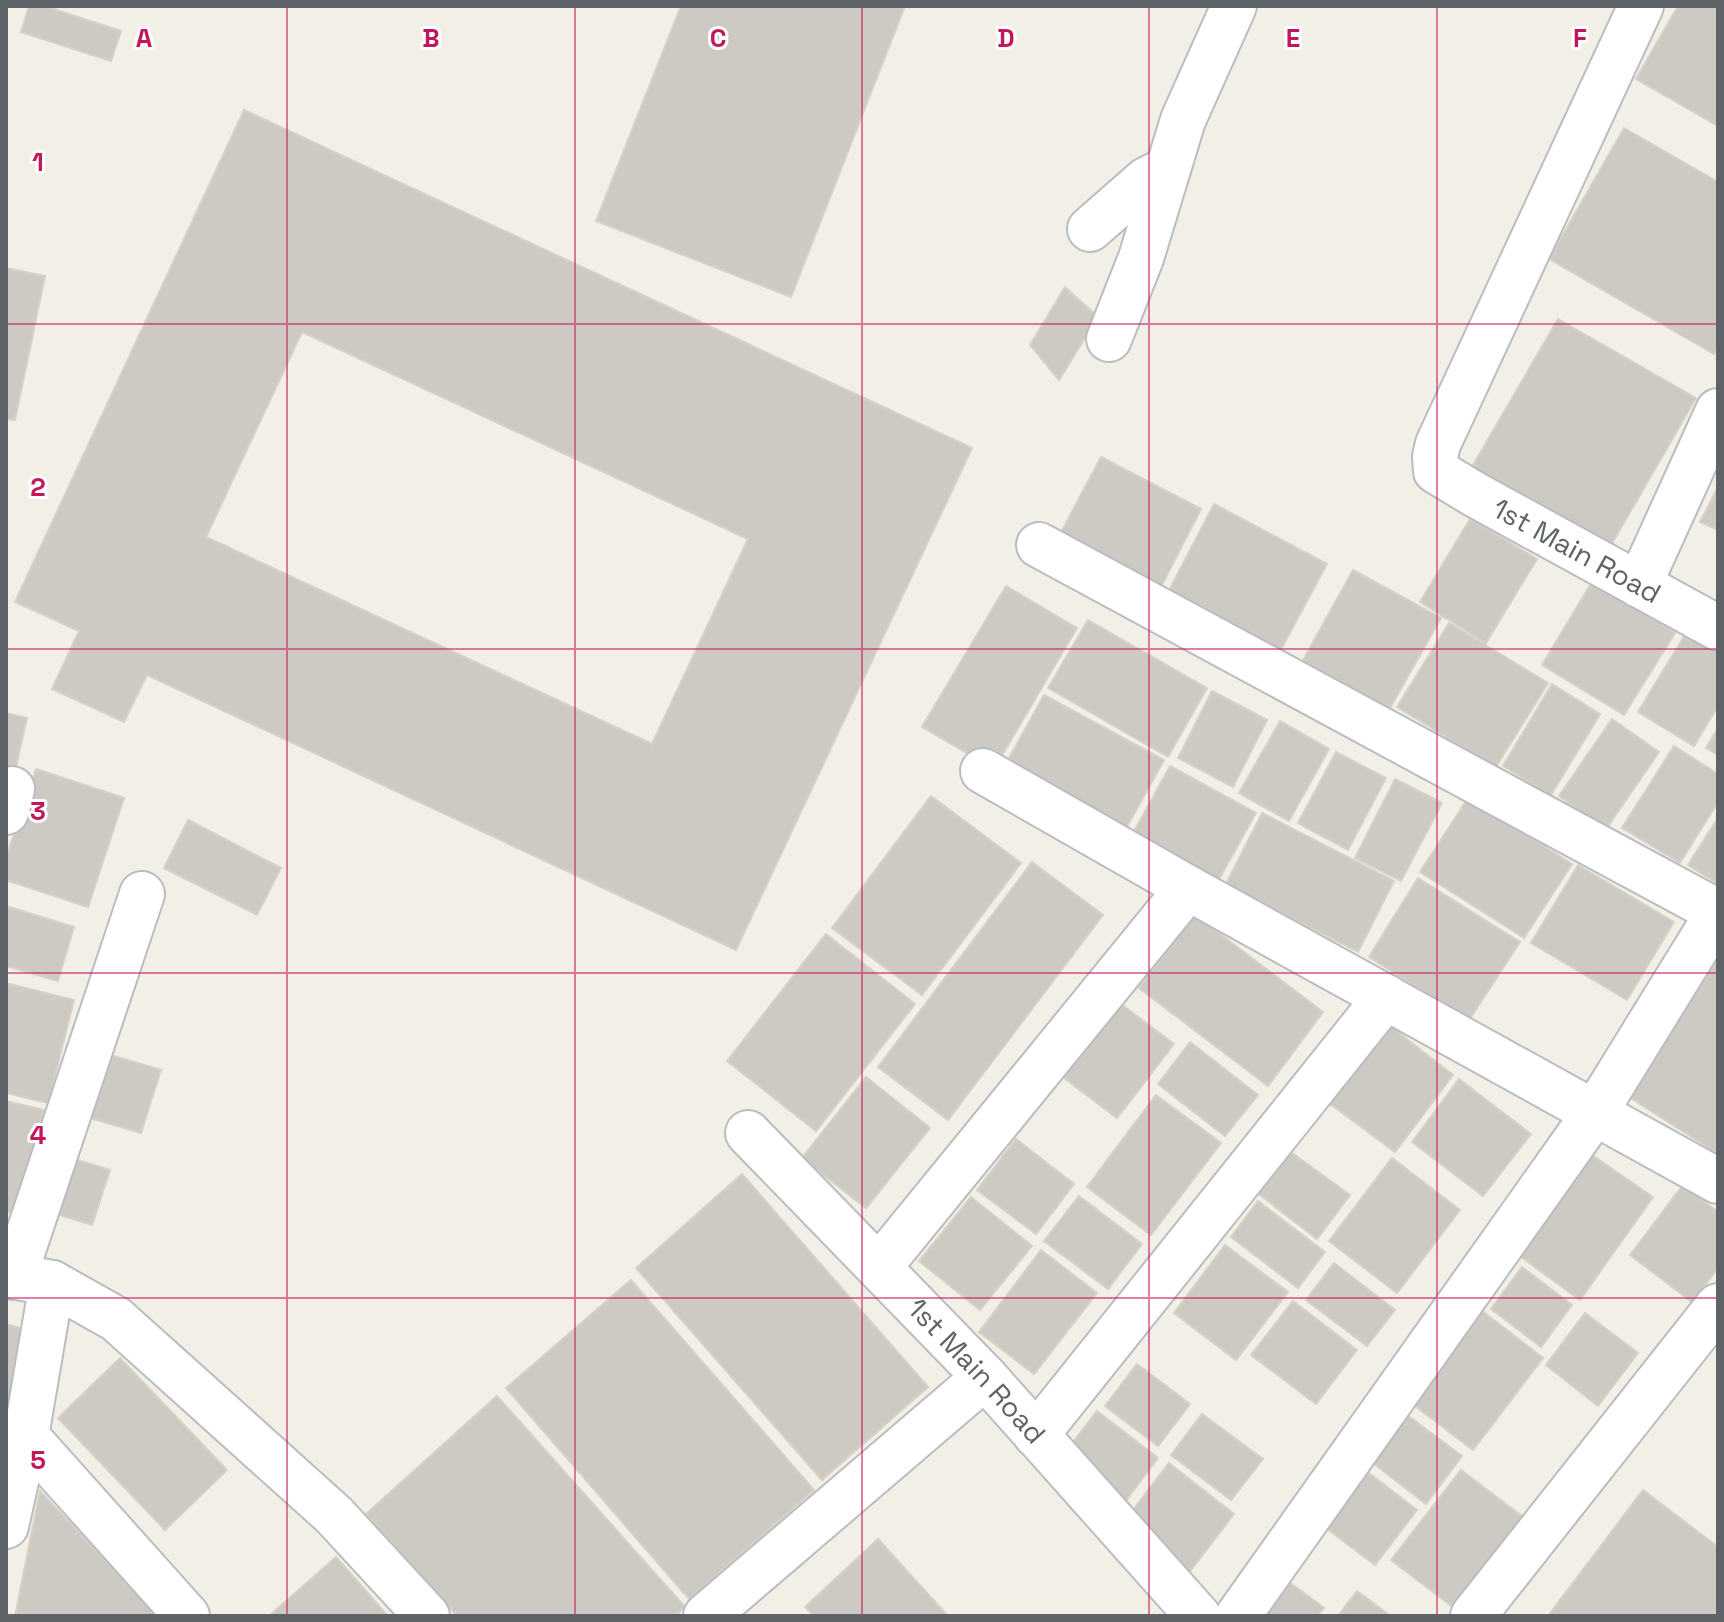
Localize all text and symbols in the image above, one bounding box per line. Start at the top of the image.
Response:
text: A [136,21,153,55]
text: B [422,21,440,55]
text: C [710,21,726,55]
text: D [997,21,1015,55]
text: E [1286,21,1300,55]
text: F [1573,21,1587,55]
text: 1 [32,145,44,179]
text: 2 [30,470,46,504]
street label: 1st Main Road [1486,490,1667,611]
text: 3 [30,794,46,828]
text: 4 [30,1118,46,1152]
street label: 1st Main Road [900,1290,1054,1451]
text: 5 [30,1443,46,1477]

